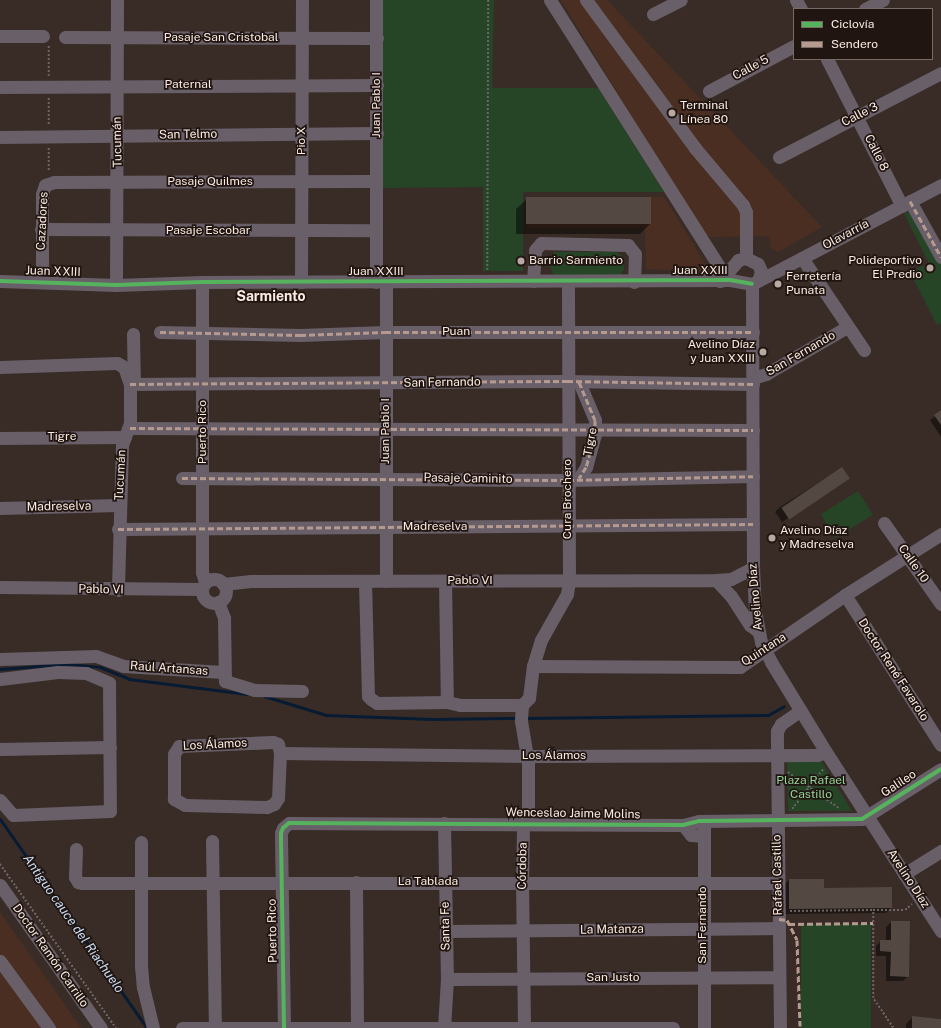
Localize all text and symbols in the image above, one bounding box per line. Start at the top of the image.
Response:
legend [793,8,933,60]
text: Ciclovía [831,17,874,31]
street label: Pasaje San Cristobal [164,31,278,45]
text: Sendero [831,37,878,51]
street label: Calle 5 [730,52,772,84]
street label: Juan Pablo I [370,72,384,138]
street label: Paternal [164,78,212,92]
place label: Terminal Línea 80 [680,99,728,127]
street label: Calle 3 [839,100,881,130]
marker: Terminal Línea 80 [667,108,677,118]
street label: Tucumán [110,116,126,168]
street label: San Telmo [159,127,217,143]
street label: Pio X [295,127,309,155]
street label: Calle 8 [861,132,891,174]
street label: Pasaje Quilmes [167,175,253,189]
street label: Cazadores [34,191,52,251]
street label: Olavarría [820,217,872,253]
street label: Pasaje Escobar [166,224,250,238]
place label: Barrio Sarmiento [529,254,623,268]
place label: Polideportivo El Predio [848,254,922,282]
marker: Barrio Sarmiento [516,256,526,266]
marker: Polideportivo El Predio [925,263,935,273]
street label: Juan XXIII [25,264,81,280]
street label: Juan XXIII [672,264,728,278]
street label: Juan XXIII [348,265,404,279]
place label: Ferretería Punata [786,270,841,298]
marker: Ferretería Punata [773,279,783,289]
district label: Sarmiento [236,288,306,304]
street label: Puan [442,325,470,339]
street label: San Fernando [764,328,838,380]
place label: Avelino Díaz y Juan XXIII [688,338,755,366]
marker: Avelino Díaz y Juan XXIII [758,347,768,357]
street label: San Fernando [403,375,481,391]
street label: Juan Pablo I [379,398,393,464]
street label: Puerto Rico [196,400,210,464]
street label: Tigre [581,427,601,457]
street label: Tigre [48,430,76,444]
street label: Tucumán [112,449,130,501]
street label: Cura Brochero [561,459,575,539]
street label: Pasaje Caminito [423,471,513,487]
street label: Madreselva [27,499,91,515]
street label: Madreselva [403,520,467,534]
place label: Avelino Díaz y Madreselva [780,524,854,552]
marker: Avelino Díaz y Madreselva [767,533,777,543]
street label: Calle 10 [895,542,931,586]
street label: Avelino Díaz [746,563,766,631]
street label: Pablo VI [447,574,493,588]
street label: Pablo VI [78,582,124,598]
street label: Doctor René Favarolo [855,616,931,724]
street label: Quintana [739,630,789,670]
street label: Raúl Artansas [130,659,208,679]
street label: Los Álamos [182,736,248,754]
street label: Los Álamos [522,749,586,763]
street label: Galileo [879,767,919,801]
park label: Plaza Rafael Castillo [776,774,846,802]
street label: Wenceslao Jaime Molins [505,806,641,822]
street label: Rafael Castillo [770,834,786,916]
street label: Córdoba [515,842,531,890]
street label: Avelino Díaz [884,847,932,911]
water label: Antiguo cauce del Riachuelo [19,852,127,996]
street label: La Tablada [398,875,458,889]
street label: San Fernando [696,886,710,964]
street label: Puerto Rico [265,899,281,963]
street label: Santa Fe [438,901,454,951]
street label: Doctor Ramón Carrillo [9,902,91,1010]
street label: La Matanza [580,922,644,938]
street label: San Justo [586,971,640,985]

